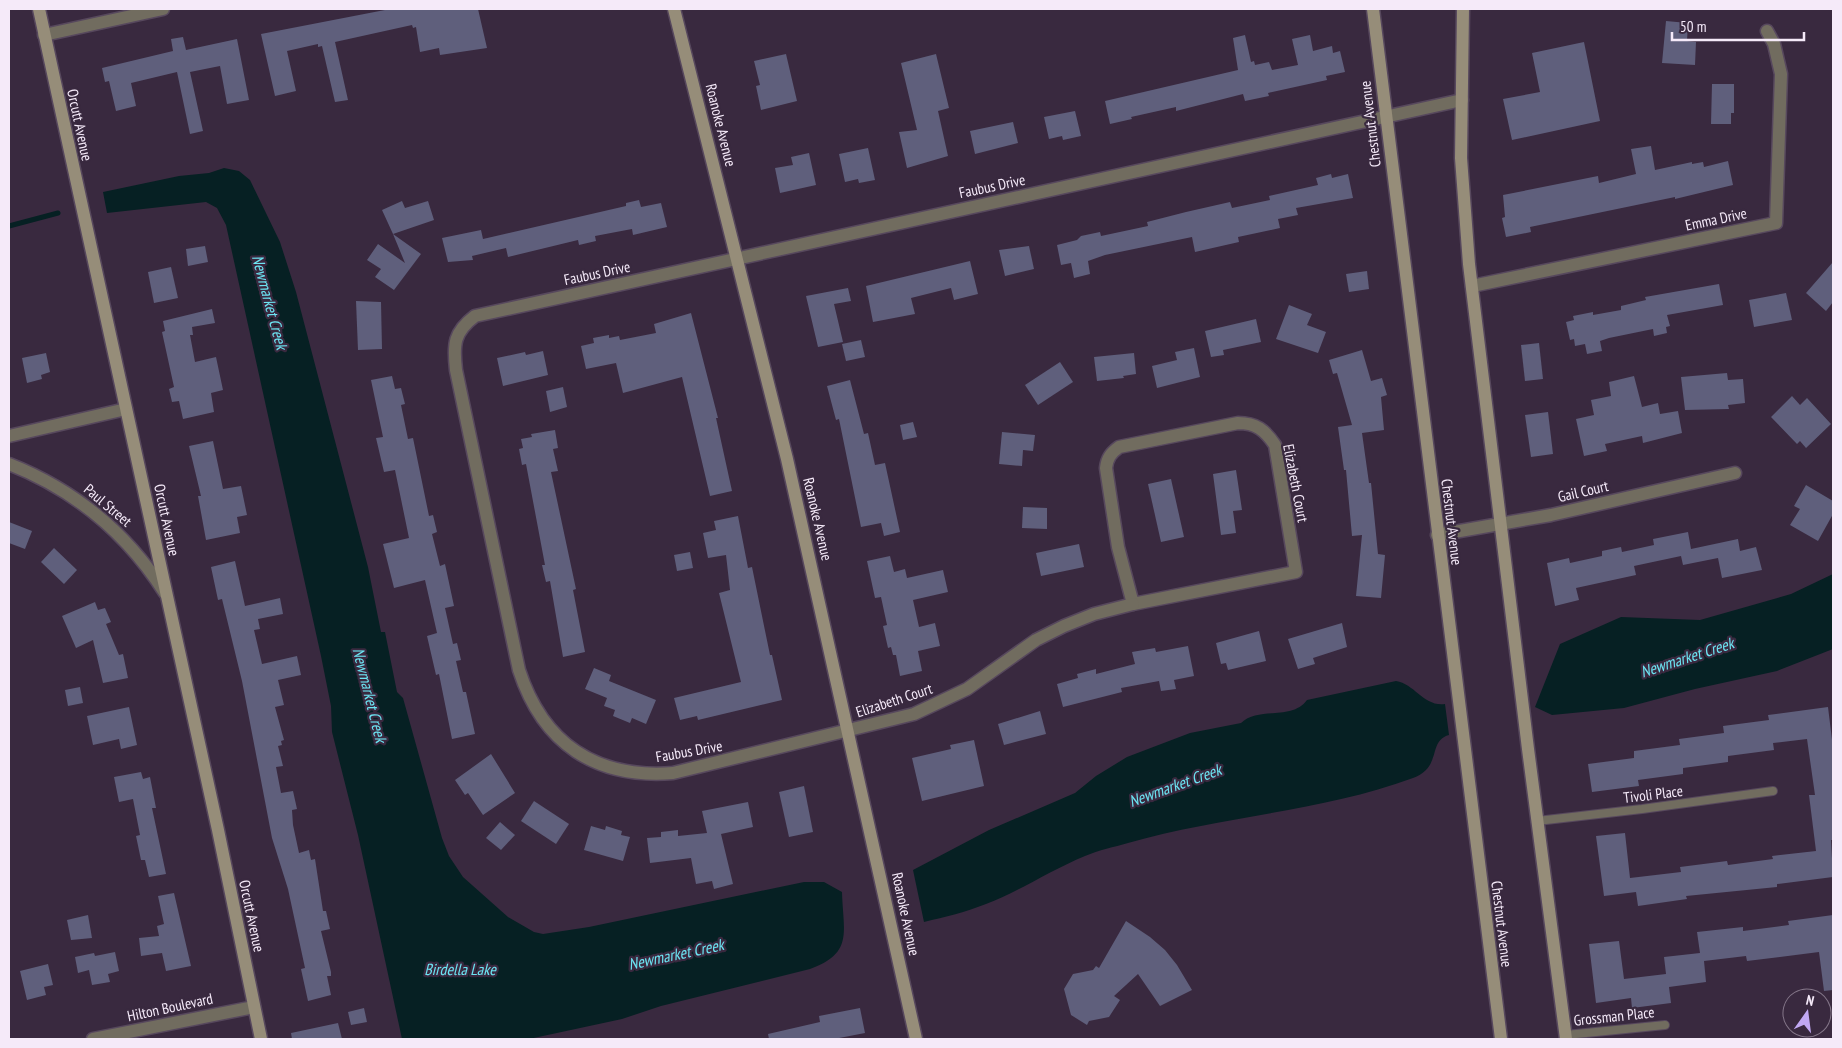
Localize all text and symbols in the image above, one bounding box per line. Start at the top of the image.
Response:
scale bar [1672,10,1804,42]
text: 50 m [1680,17,1706,36]
street label: Chestnut Avenue [1355,80,1385,168]
street label: Roanoke Avenue [702,82,740,168]
street label: Orcutt Avenue [63,87,97,163]
street label: Faubus Drive [957,170,1027,202]
street label: Emma Drive [1684,203,1748,235]
water label: Newmarket Creek [248,253,293,353]
street label: Faubus Drive [562,257,632,289]
street label: Elizabeth Court [1279,442,1313,524]
street label: Roanoke Avenue [799,476,837,562]
street label: Gail Court [1556,476,1610,506]
street label: Chestnut Avenue [1437,478,1467,566]
street label: Paul Street [80,480,136,530]
street label: Orcutt Avenue [150,482,184,558]
water label: Newmarket Creek [1638,632,1738,681]
water label: Newmarket Creek [349,646,392,746]
street label: Elizabeth Court [853,679,935,721]
street label: Faubus Drive [654,736,724,766]
water label: Newmarket Creek [1126,758,1226,811]
street label: Tivoli Place [1622,781,1684,807]
street label: Roanoke Avenue [888,871,924,957]
street label: Orcutt Avenue [235,878,269,954]
street label: Chestnut Avenue [1487,880,1517,968]
water label: Newmarket Creek [626,934,727,974]
water label: Birdella Lake [424,959,497,979]
north arrow [1782,988,1832,1038]
street label: Hilton Boulevard [125,989,215,1025]
text: N [1804,991,1816,1010]
street label: Grossman Place [1573,1002,1655,1030]

